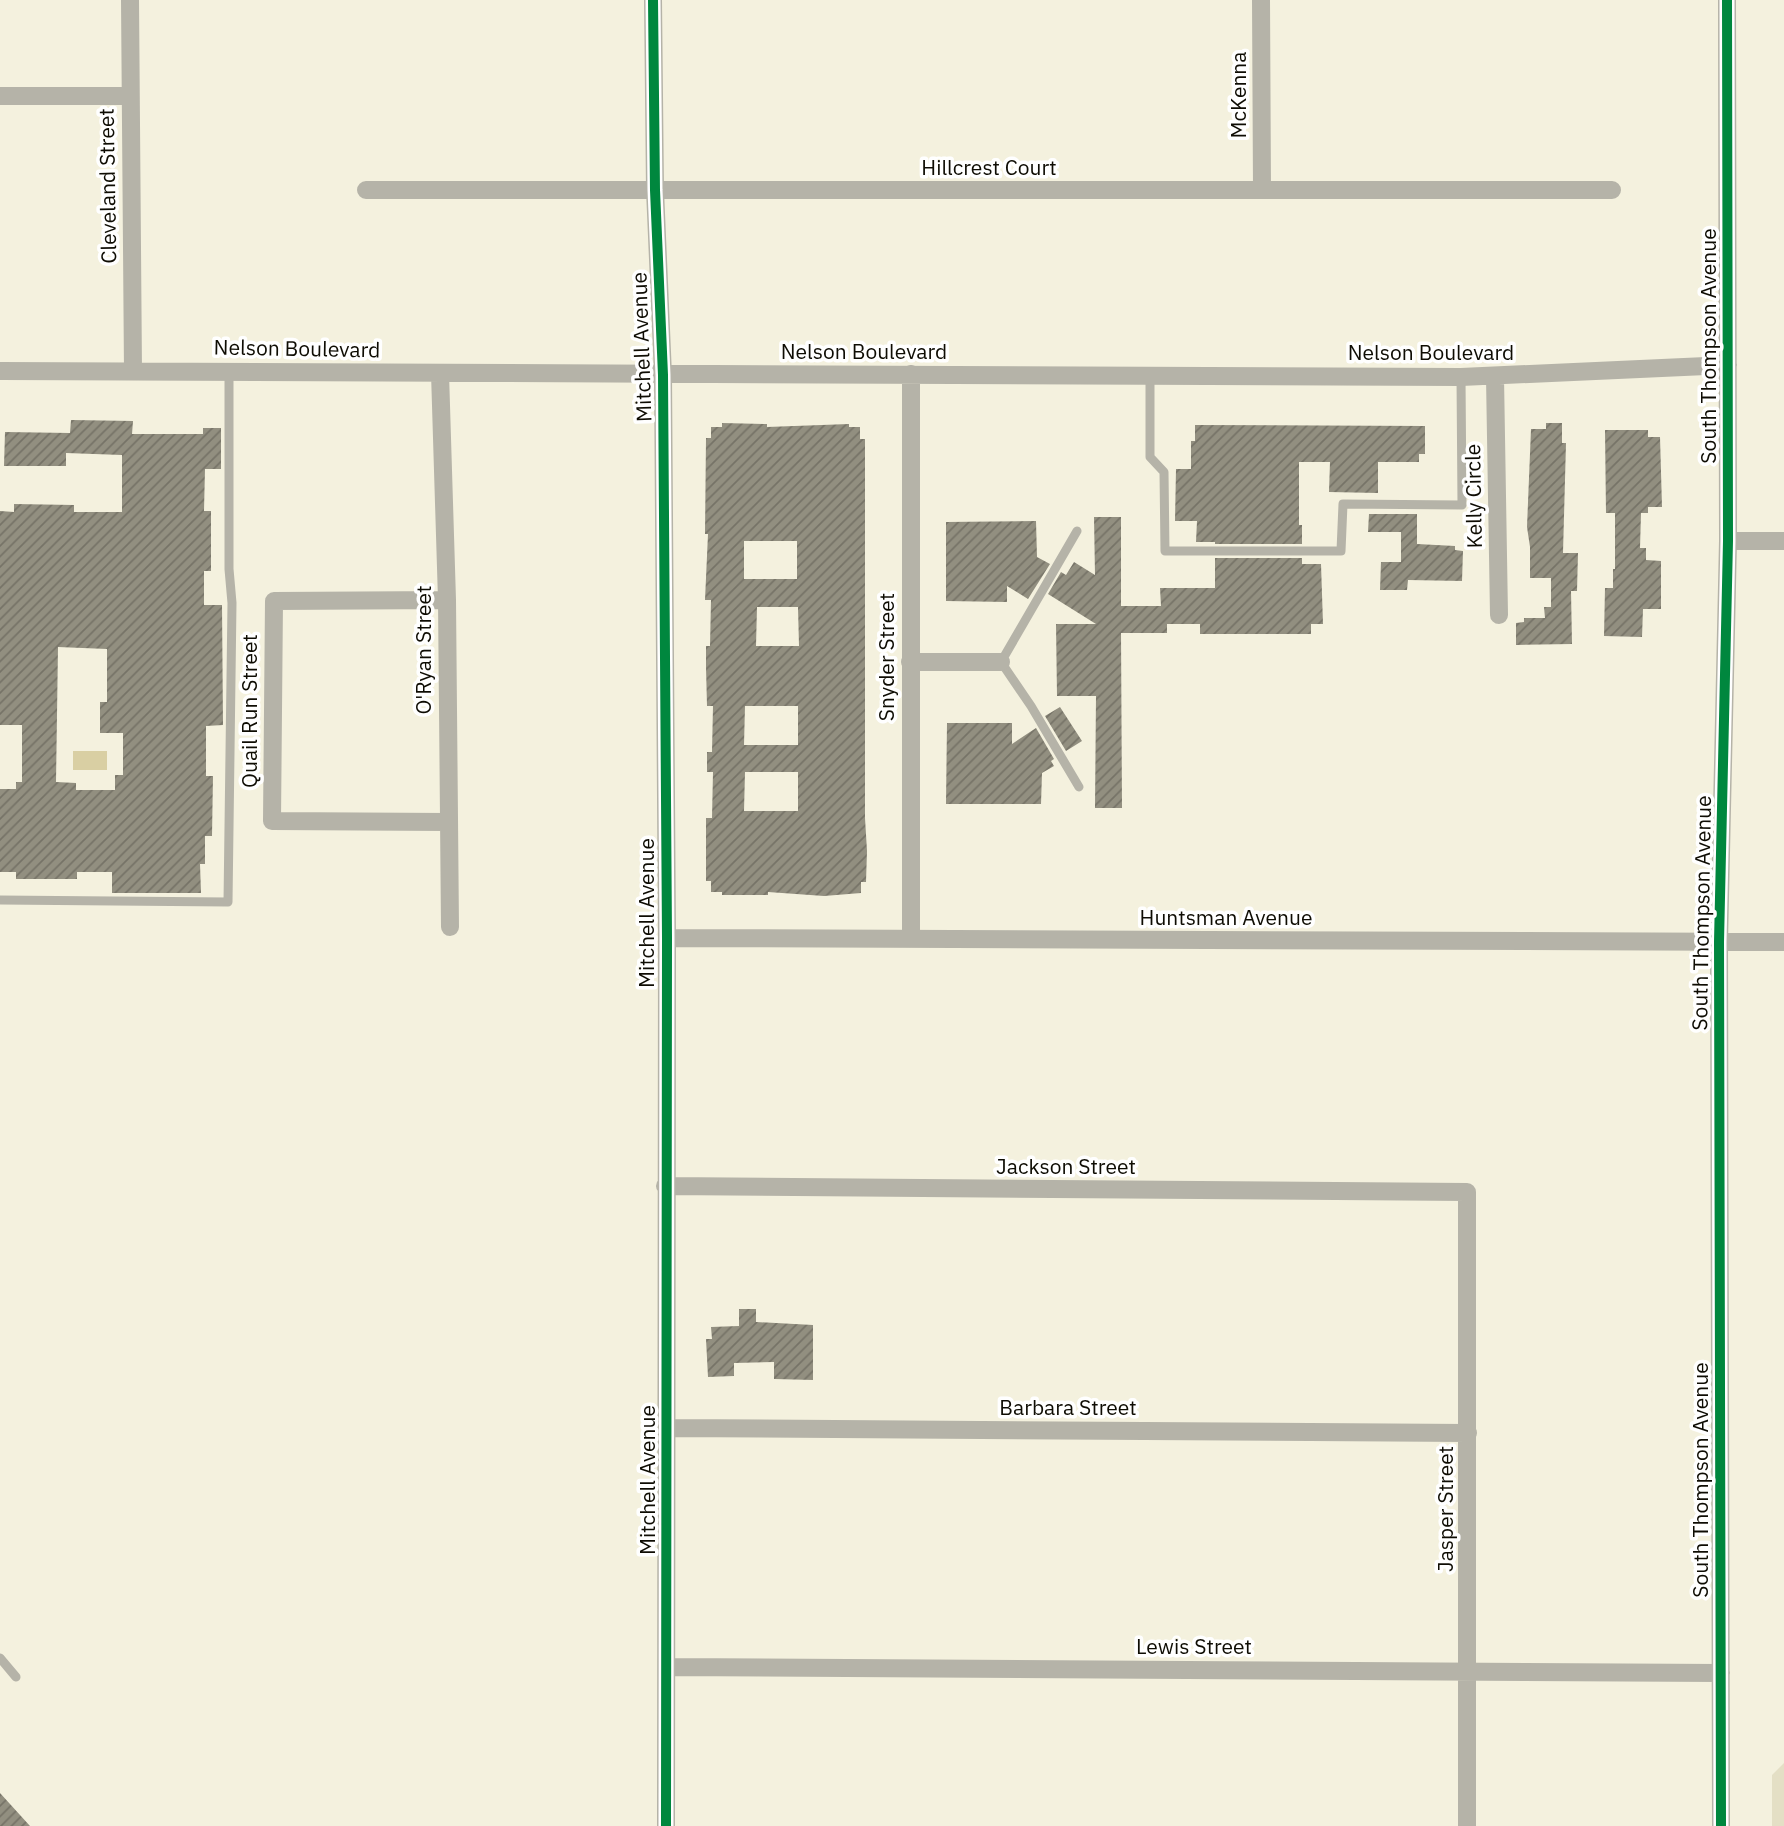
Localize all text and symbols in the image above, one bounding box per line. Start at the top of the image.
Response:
street label: McKenna [1224,51,1252,139]
street label: Cleveland Street [92,108,122,264]
street label: Hillcrest Court [921,153,1057,181]
street label: South Thompson Avenue [1694,228,1722,464]
street label: Mitchell Avenue [624,272,658,422]
street label: Nelson Boulevard [214,333,381,363]
street label: Nelson Boulevard [781,337,947,365]
street label: Nelson Boulevard [1348,338,1514,366]
street label: Kelly Circle [1458,443,1488,549]
street label: O'Ryan Street [409,586,437,714]
street label: Snyder Street [872,593,900,721]
street label: Quail Run Street [235,634,263,788]
street label: South Thompson Avenue [1685,795,1717,1031]
street label: Mitchell Avenue [632,838,660,988]
street label: Huntsman Avenue [1140,903,1312,931]
street label: Jackson Street [996,1152,1136,1180]
street label: South Thompson Avenue [1686,1362,1714,1598]
street label: Barbara Street [999,1393,1137,1421]
street label: Mitchell Avenue [633,1405,661,1555]
street label: Jasper Street [1431,1446,1459,1572]
street label: Lewis Street [1136,1632,1252,1660]

